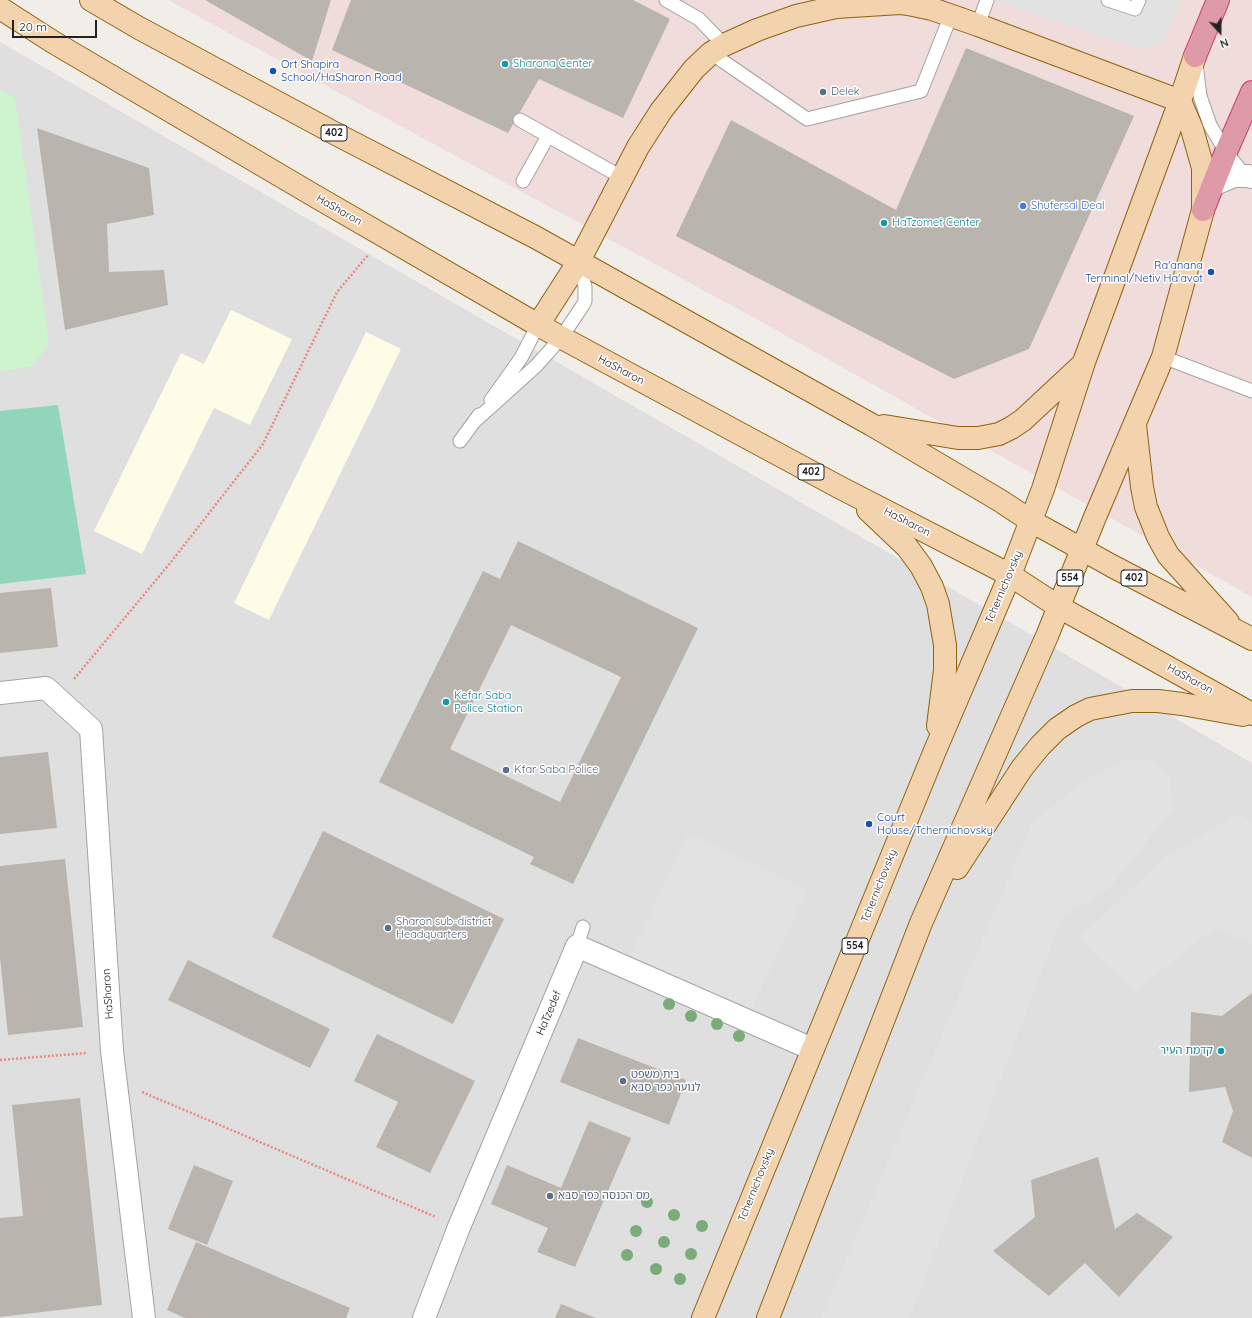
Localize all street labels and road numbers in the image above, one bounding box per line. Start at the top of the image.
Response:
road number: 402 [321,125,347,141]
street label: HaSharon [314,192,364,228]
street label: HaSharon [596,352,646,388]
road number: 402 [798,464,824,480]
street label: HaSharon [881,505,933,539]
street label: Tchernichovsky [983,549,1025,625]
road number: 554 [1057,570,1083,586]
road number: 402 [1121,570,1147,586]
street label: HaSharon [1165,661,1215,697]
street label: Tchernichovsky [858,847,900,925]
road number: 554 [842,938,868,954]
street label: HaSharon [100,968,116,1020]
street label: HaTzedef [534,989,564,1037]
street label: Tchernichovsky [735,1146,777,1224]

